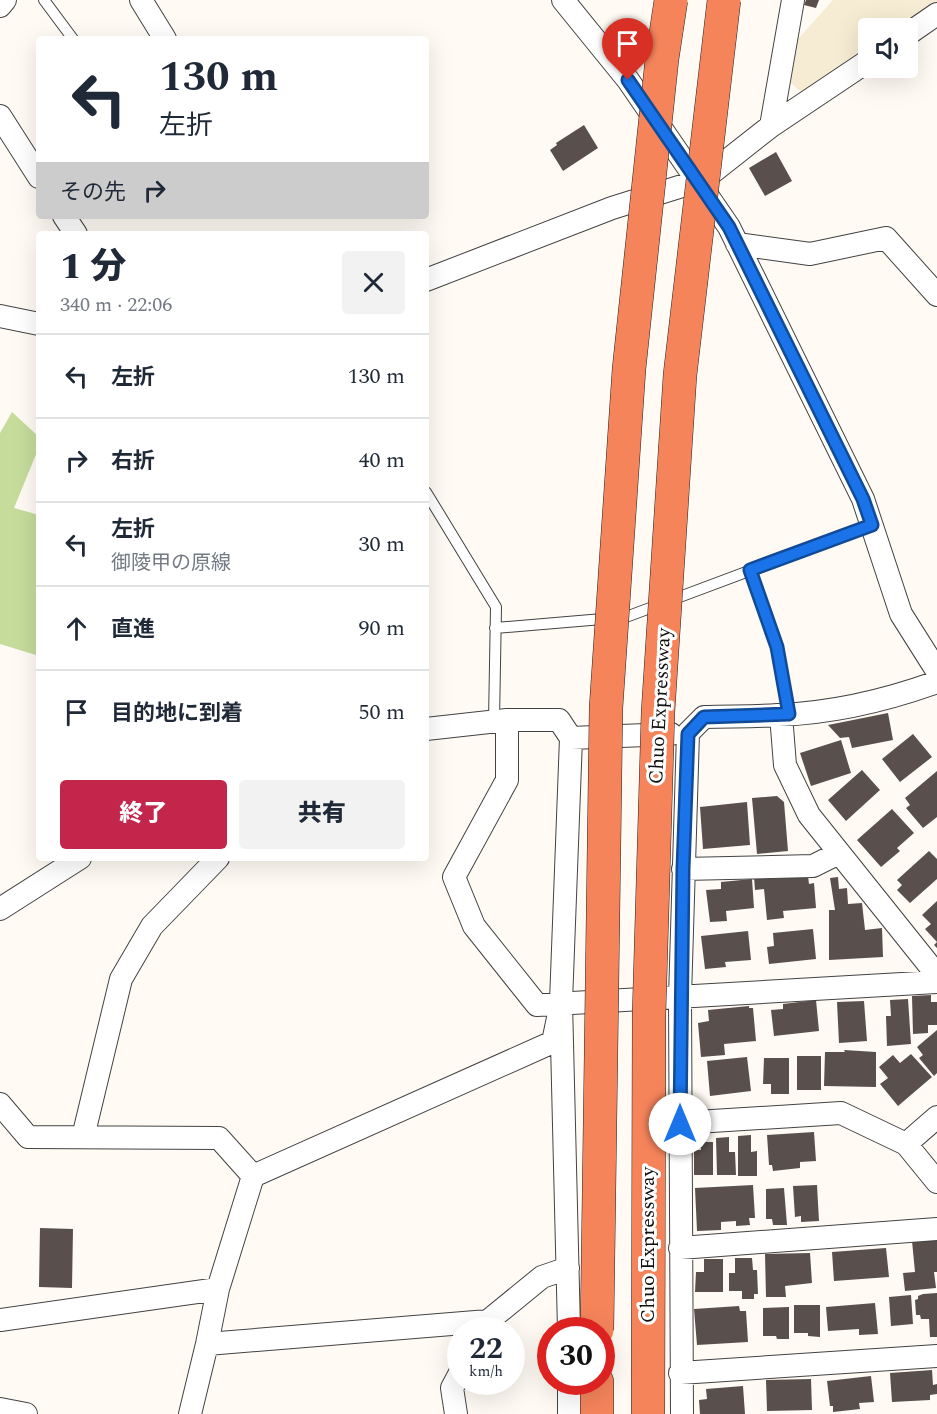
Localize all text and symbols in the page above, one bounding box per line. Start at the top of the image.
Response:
pin [602,18,653,80]
map controls [858,18,918,78]
button: sound [858,18,918,78]
icon: arrive [611,27,644,60]
text: 130 m [159,46,278,109]
icon: left [60,60,138,138]
text: 左折 [159,105,213,147]
icon: right [138,174,171,207]
text: その先 [60,176,126,209]
text: 1 分 [60,240,127,295]
button: close [342,251,405,314]
text: 340 m · 22:06 [60,290,172,320]
icon: left [60,360,93,393]
text: 130 m [348,360,405,393]
text: 左折 [111,361,155,394]
icon: right [60,444,93,477]
text: 40 m [359,444,405,477]
text: 右折 [111,445,155,478]
text: 左折 [111,513,155,546]
icon: left [60,528,93,561]
text: 30 m [359,528,405,561]
text: 御陵甲の原線 [111,548,231,578]
icon: ahead [60,612,93,645]
text: 90 m [359,612,405,645]
text: 直進 [111,613,155,646]
street label: Chuo Expressway [641,626,679,785]
icon: arrive [60,696,93,729]
text: 50 m [359,696,405,729]
text: 目的地に到着 [111,697,243,730]
button: 終了 [60,780,227,849]
button: 共有 [239,780,405,849]
position arrow [648,1092,712,1156]
street label: Chuo Expressway [633,1165,663,1323]
speed limit sign: 30 [537,1317,615,1395]
text: 22 [469,1326,503,1372]
text: km/h [469,1360,503,1383]

